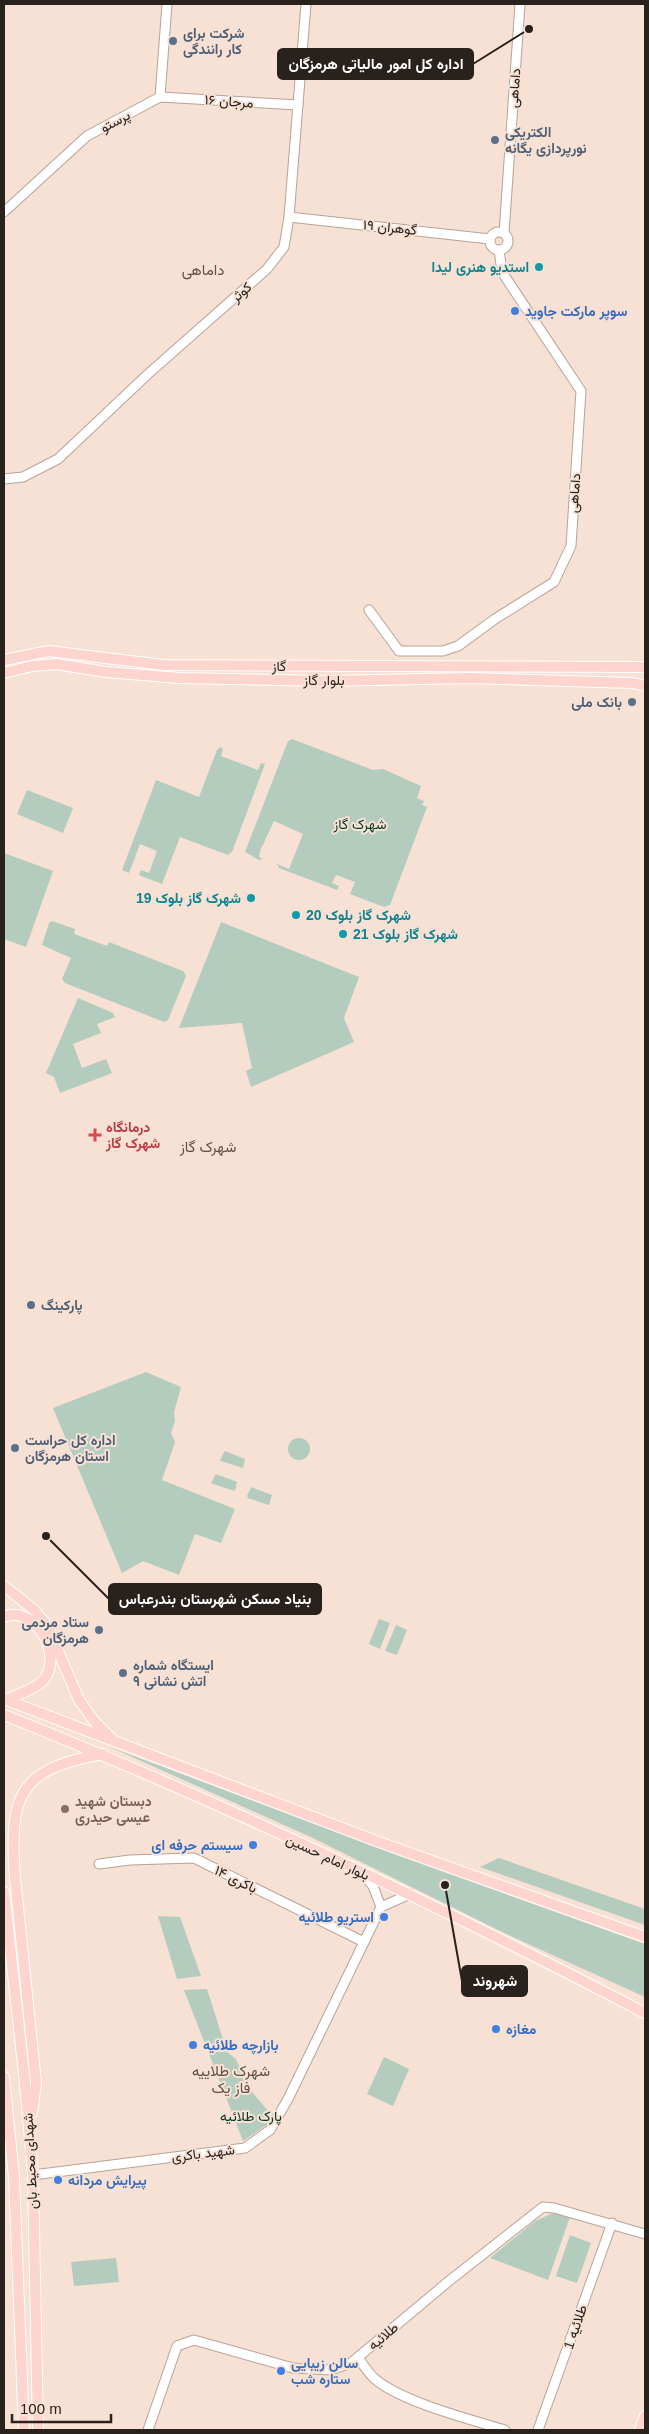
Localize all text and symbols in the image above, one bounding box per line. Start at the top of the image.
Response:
place label: شركت براى كار رانندگى [183,25,244,58]
marker: شركت براى كار رانندگى [167,35,179,47]
callout: اداره کل امور مالیاتی هرمزگان [278,49,473,79]
text: اداره کل امور مالیاتی هرمزگان [288,55,464,73]
street label: داماهی [505,67,524,109]
street label: مرجان ۱۶ [204,91,254,112]
street label: پرستو [97,106,134,137]
place label: الکتریکی نورپردازی یگانه [505,124,587,158]
marker: الکتریکی نورپردازی یگانه [489,134,501,146]
street label: گوهران ۱۹ [362,216,418,239]
place label: استدیو هنری لیدا [431,259,529,276]
district label: داماهی [182,261,224,280]
marker: استدیو هنری لیدا [533,261,545,273]
street label: کوثر [227,279,255,307]
place label: سوپر مارکت جاوید [525,303,627,321]
marker: سوپر مارکت جاوید [509,305,521,317]
street label: داماهی [565,472,584,514]
street label: گاز [271,658,286,675]
street label: بلوار گاز [302,672,345,689]
place label: بانک ملی [571,694,622,711]
marker: بانک ملی [626,696,638,708]
park label: شهرک گاز [333,816,386,833]
place label: شهرک گاز بلوک 19 [136,890,241,907]
marker: شهرک گاز بلوک 19 [245,892,257,904]
place label: شهرک گاز بلوک 20 [306,907,411,924]
marker: شهرک گاز بلوک 20 [290,909,302,921]
place label: شهرک گاز بلوک 21 [353,926,458,943]
marker: شهرک گاز بلوک 21 [337,928,349,940]
place label: درمانگاه شهرک گاز [105,1119,160,1152]
marker: درمانگاه شهرک گاز [88,1128,102,1142]
district label: شهرک گاز [179,1138,237,1156]
place label: پارکینگ [41,1297,83,1315]
marker: پارکینگ [25,1299,37,1311]
place label: اداره کل حراست استان هرمزگان [25,1432,116,1465]
marker: اداره کل حراست استان هرمزگان [9,1442,21,1454]
callout: بنیاد مسکن شهرستان بندرعباس [109,1584,321,1614]
text: بنیاد مسکن شهرستان بندرعباس [119,1590,311,1608]
place label: ستاد مردمی هرمزگان [22,1614,89,1647]
marker: ستاد مردمی هرمزگان [93,1624,105,1636]
place label: ایستگاه شماره ۹ اتش نشانی [133,1657,214,1690]
marker: ایستگاه شماره ۹ اتش نشانی [117,1667,129,1679]
place label: دبستان شهید عیسی حیدری [75,1793,152,1826]
marker: دبستان شهید عیسی حیدری [59,1803,71,1815]
street label: بلوار امام حسین [283,1831,372,1884]
place label: سیستم حرفه ای [151,1837,243,1854]
marker: سیستم حرفه ای [247,1839,259,1851]
street label: باکری ۱۴ [212,1862,260,1897]
place label: استریو طلائیه [298,1909,374,1926]
marker: استریو طلائیه [378,1911,390,1923]
callout: شهروند [462,1966,527,1996]
text: شهروند [473,1972,517,1990]
place label: مغازه [506,2021,537,2038]
marker: مغازه [490,2023,502,2035]
place label: بازارچه طلائیه [203,2037,278,2055]
marker: بازارچه طلائیه [187,2039,199,2051]
district label: شهرک طلاییه فاز یک [192,2062,270,2097]
park label: پارک طلائیه [220,2108,282,2126]
street label: شهدای محیط بان [19,2112,42,2210]
street label: شهید باکری [170,2141,236,2166]
place label: پیرایش مردانه [68,2172,147,2190]
marker: پیرایش مردانه [52,2174,64,2186]
street label: طلائیه 1 [560,2303,590,2351]
street label: طلائیه [365,2319,401,2353]
place label: سالن زیبایی ستاره شب [291,2355,358,2388]
marker: سالن زیبایی ستاره شب [275,2365,287,2377]
scale bar [12,2392,111,2424]
text: 100 m [20,2400,62,2417]

